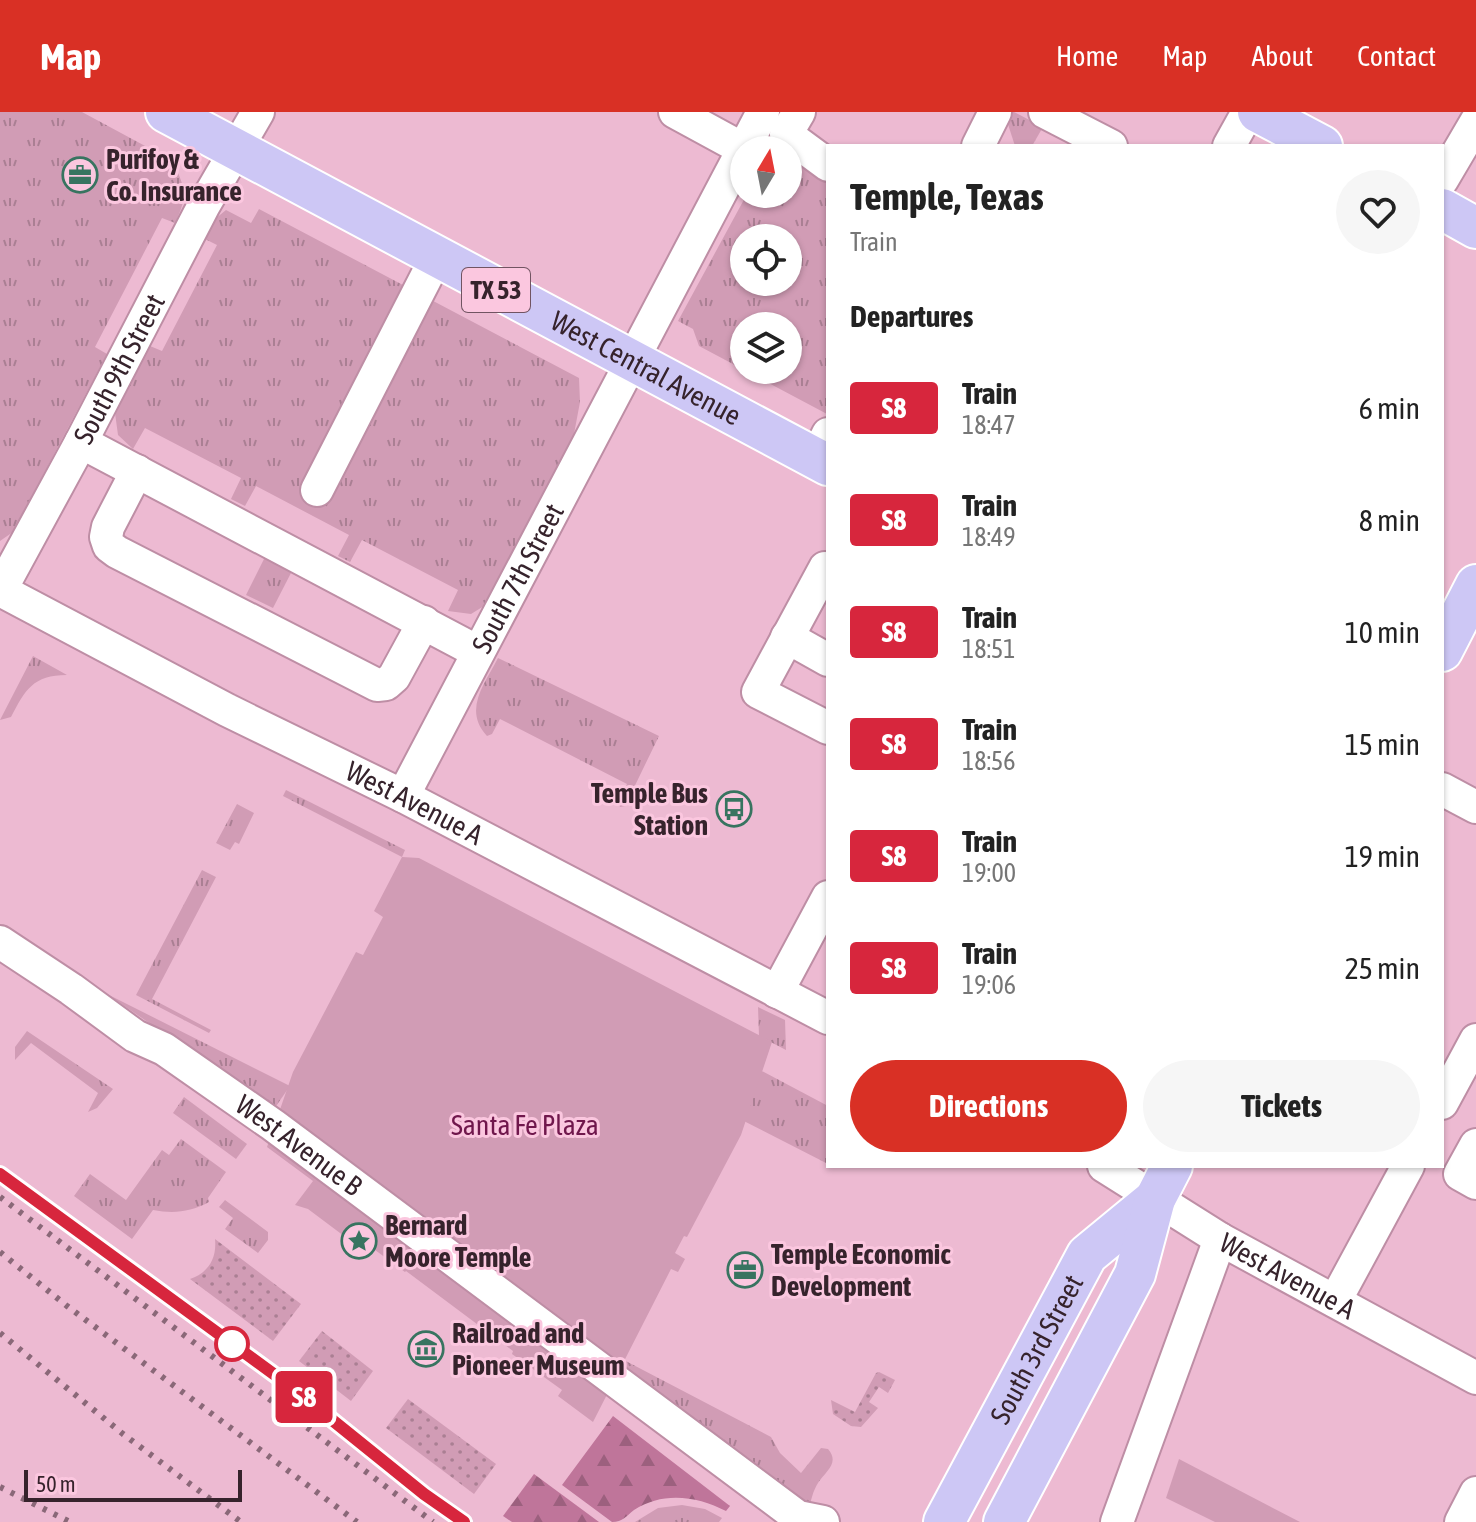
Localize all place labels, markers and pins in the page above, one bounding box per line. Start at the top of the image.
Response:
place label: Purifoy & Co. Insurance [106,143,242,207]
office icon: Purifoy & Co. Insurance [61,156,99,194]
place label: Temple Bus Station [591,777,708,841]
bus stop icon: Temple Bus Station [715,790,753,828]
place label: Bernard Moore Temple [385,1209,532,1273]
place icon: Bernard Moore Temple [340,1222,378,1260]
place label: Temple Economic Development [771,1238,951,1302]
office icon: Temple Economic Development [726,1251,764,1289]
place label: Railroad and Pioneer Museum [452,1317,625,1381]
unlabelled marker [215,1327,249,1361]
museum icon: Railroad and Pioneer Museum [407,1330,445,1368]

